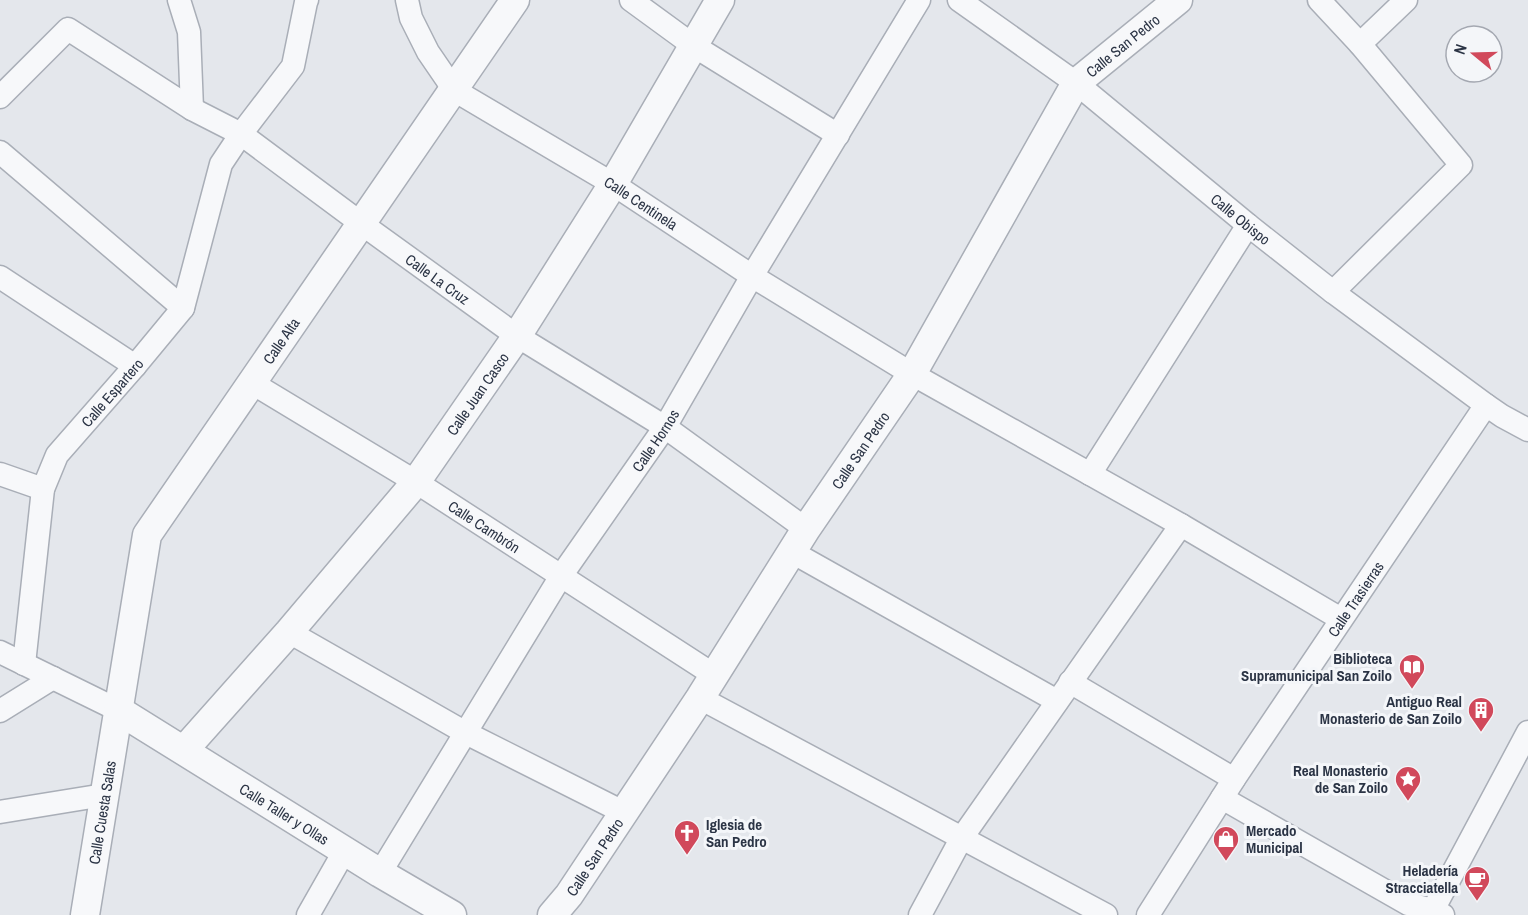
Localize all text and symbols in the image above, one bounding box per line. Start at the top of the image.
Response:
street label: Calle San Pedro [1081,9,1164,82]
north arrow [1444,24,1504,84]
text: N [1448,41,1472,57]
street label: Calle Centinela [601,171,682,235]
street label: Calle Obispo [1207,188,1275,249]
street label: Calle La Cruz [401,248,474,309]
street label: Calle Alta [257,313,304,368]
street label: Calle Juan Casco [441,348,513,439]
street label: Calle Espartero [76,354,148,431]
street label: Calle Hornos [627,405,684,476]
street label: Calle San Pedro [826,407,894,493]
street label: Calle Cambrón [444,495,525,557]
street label: Calle Trasierras [1322,557,1388,641]
place label: Biblioteca Supramunicipal San Zoilo [1241,648,1392,686]
library icon: Biblioteca Supramunicipal San Zoilo [1397,652,1427,690]
place label: Antiguo Real Monasterio de San Zoilo [1320,691,1462,729]
building icon: Antiguo Real Monasterio de San Zoilo [1466,695,1496,733]
street label: Calle Cuesta Salas [83,759,121,866]
place label: Real Monasterio de San Zoilo [1293,760,1388,798]
place icon: Real Monasterio de San Zoilo [1393,764,1423,802]
street label: Calle Taller y Ollas [236,778,333,849]
street label: Calle San Pedro [561,814,628,900]
place label: Iglesia de San Pedro [706,814,767,852]
church icon: Iglesia de San Pedro [672,818,702,856]
place label: Mercado Municipal [1246,820,1303,858]
shop icon: Mercado Municipal [1211,824,1241,862]
place label: Heladería Stracciatella [1386,860,1458,898]
cafe icon: Heladería Stracciatella [1462,864,1492,902]

